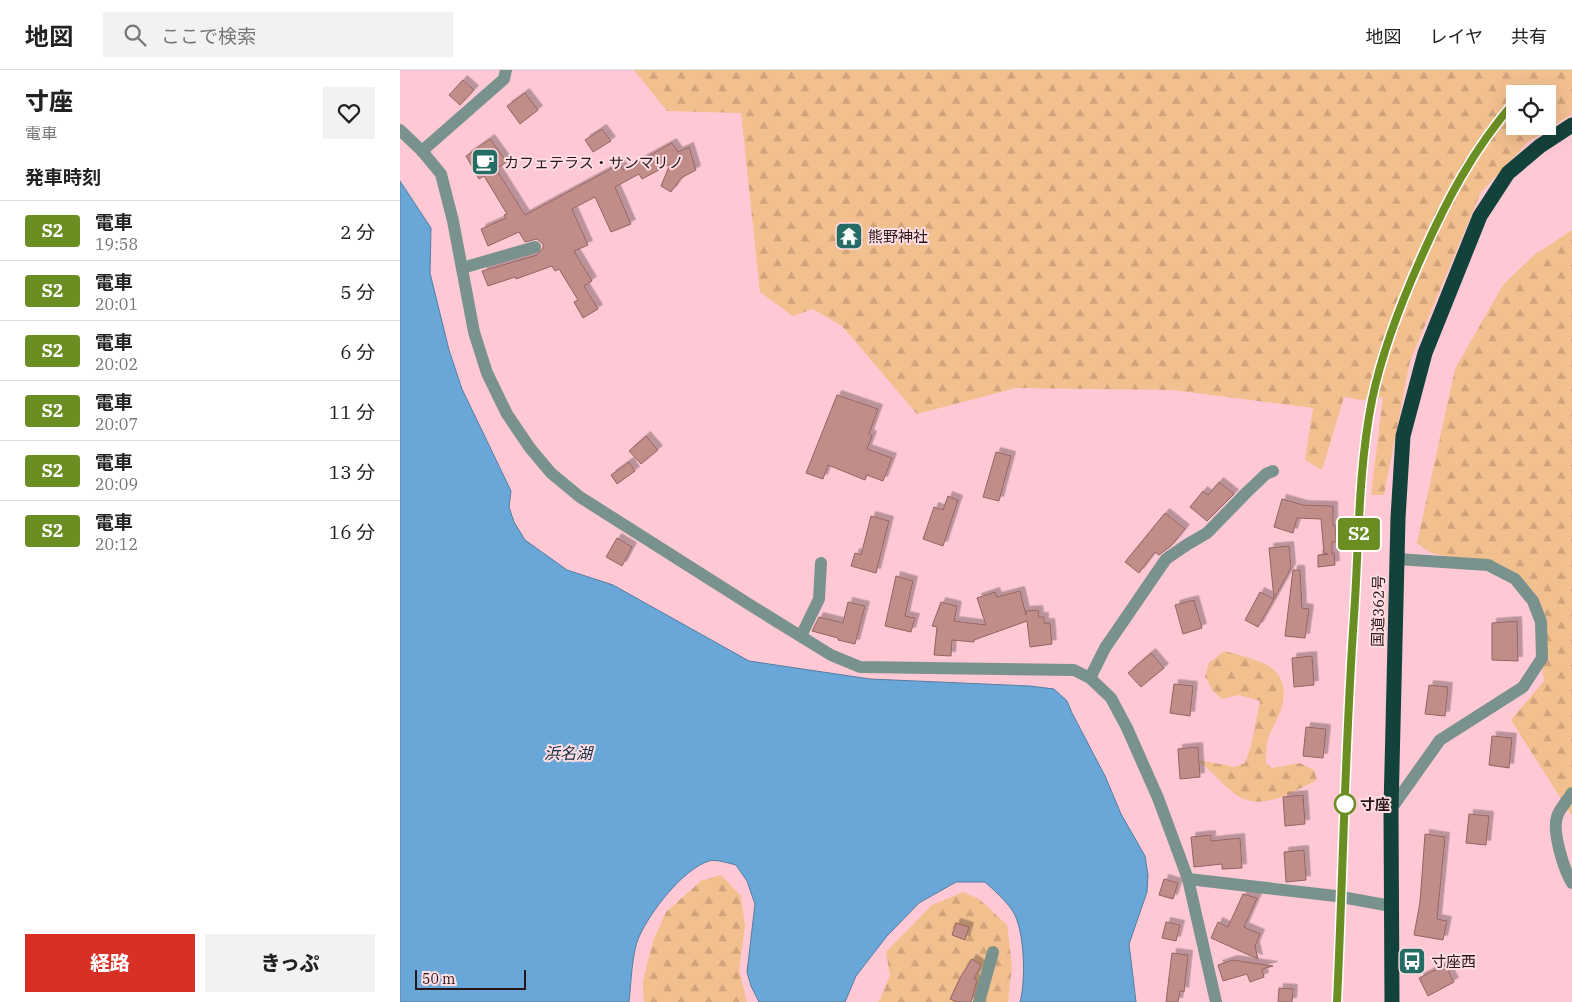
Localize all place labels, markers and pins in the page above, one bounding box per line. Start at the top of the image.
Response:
cafe icon: カフェテラス・サンマリノ [470,147,500,177]
place label: カフェテラス・サンマリノ [504,153,684,172]
temple icon: 熊野神社 [834,221,864,251]
place label: 熊野神社 [868,227,928,246]
marker: 寸座 [1334,793,1356,815]
place label: 寸座 [1360,795,1390,814]
bus stop icon: 寸座西 [1397,946,1427,976]
place label: 寸座西 [1431,952,1476,971]

